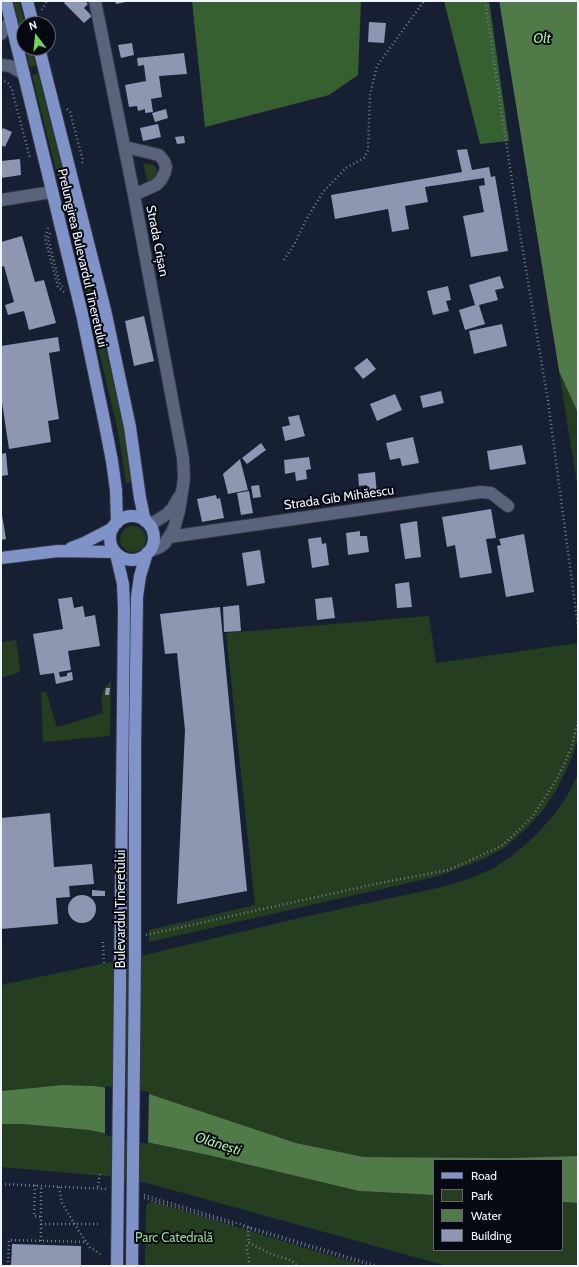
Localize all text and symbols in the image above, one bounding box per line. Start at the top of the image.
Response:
north arrow [16,16,56,56]
text: N [27,18,39,33]
water label: Olt [533,31,551,47]
street label: Prelungirea Bulevardul Tineretului [54,167,110,349]
street label: Strada Crișan [142,204,172,278]
street label: Strada Gib Mihăescu [283,483,395,513]
street label: Bulevardul Tineretului [113,850,129,968]
water label: Olănești [193,1129,243,1159]
legend [433,1159,563,1251]
text: Road [471,1168,497,1183]
text: Park [471,1188,493,1203]
text: Water [471,1208,501,1223]
text: Building [471,1228,512,1243]
park label: Parc Catedrală [135,1230,213,1246]

